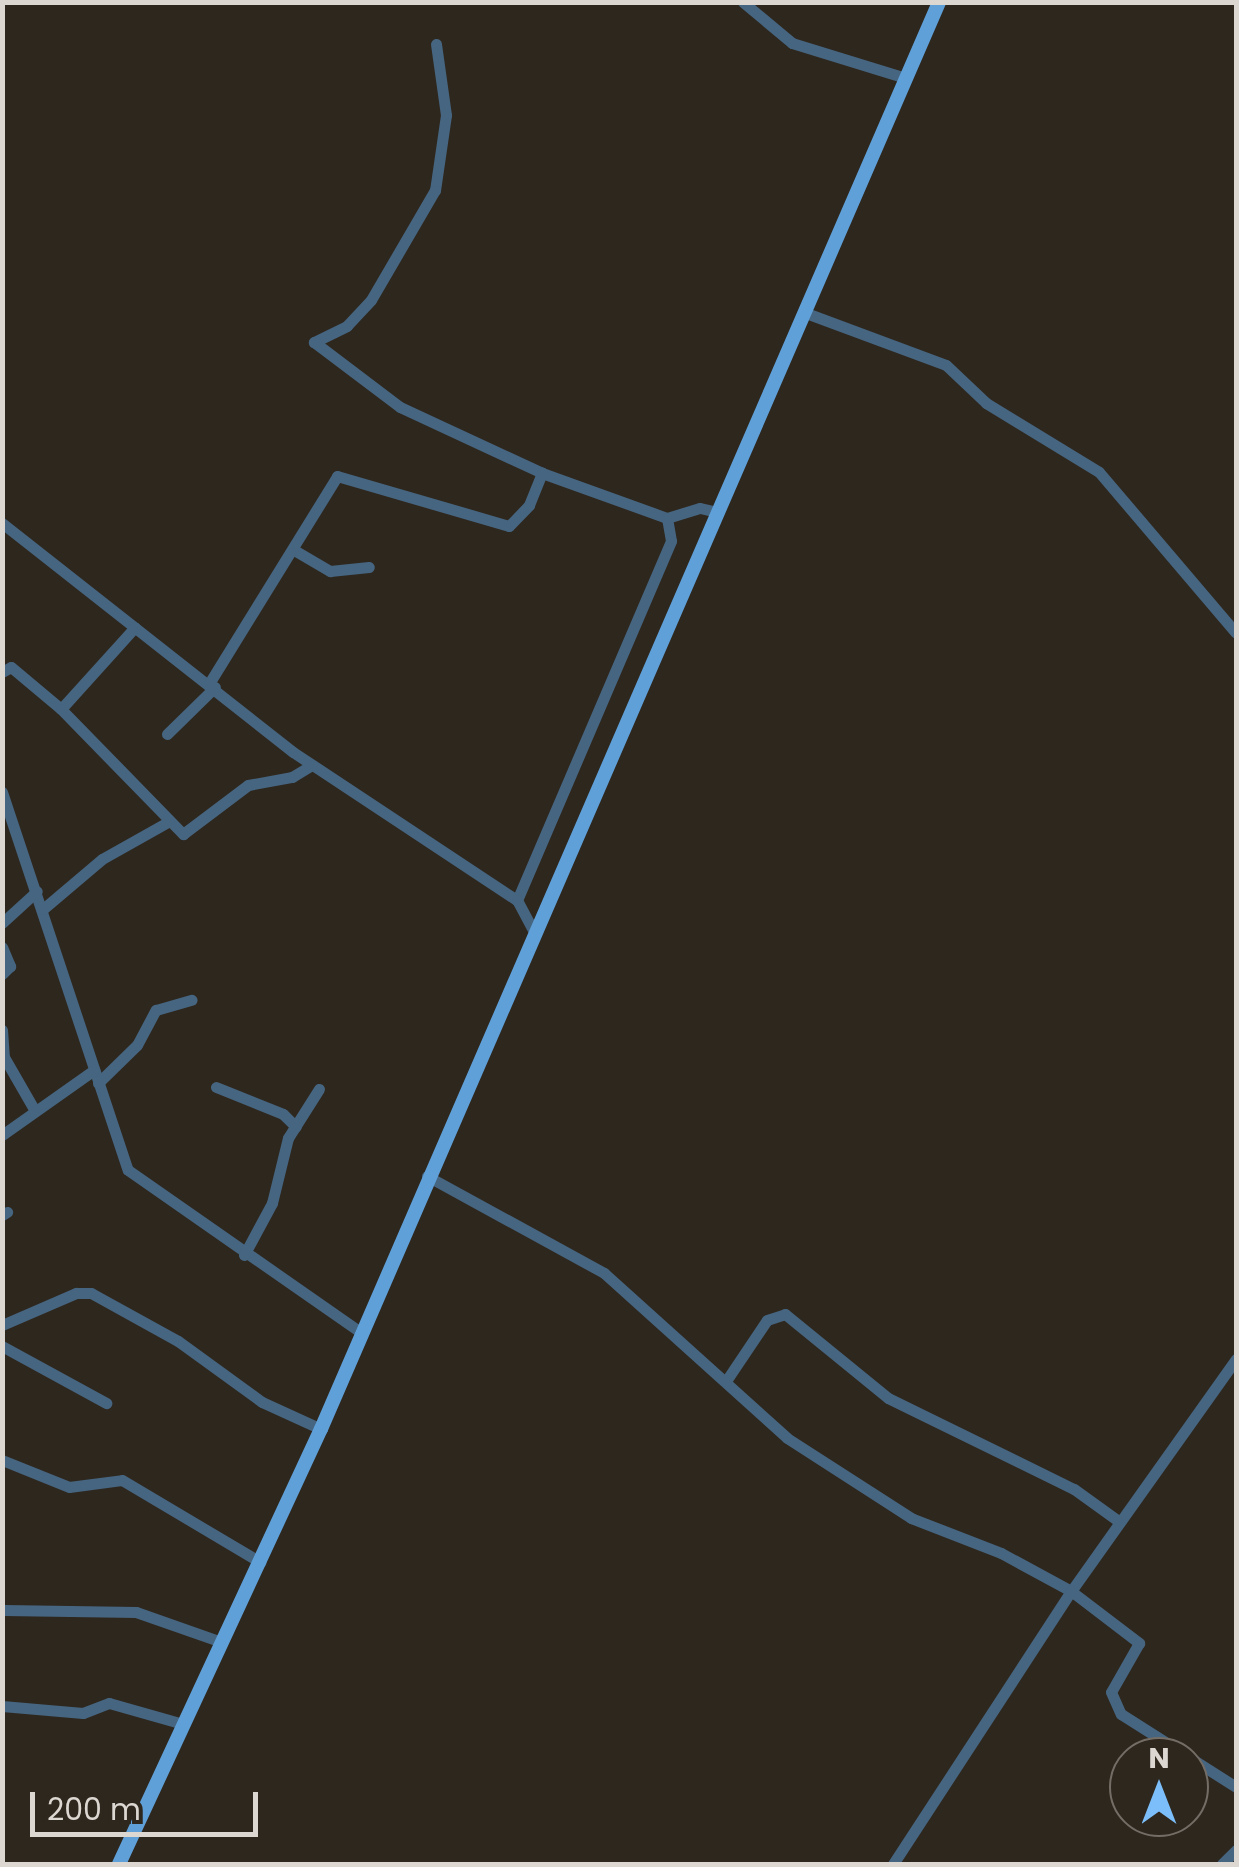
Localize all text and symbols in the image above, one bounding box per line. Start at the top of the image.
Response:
north arrow [1109,1737,1209,1837]
text: N [1148,1739,1170,1778]
scale bar [35,1772,262,1834]
text: 200 m [47,1788,141,1831]

